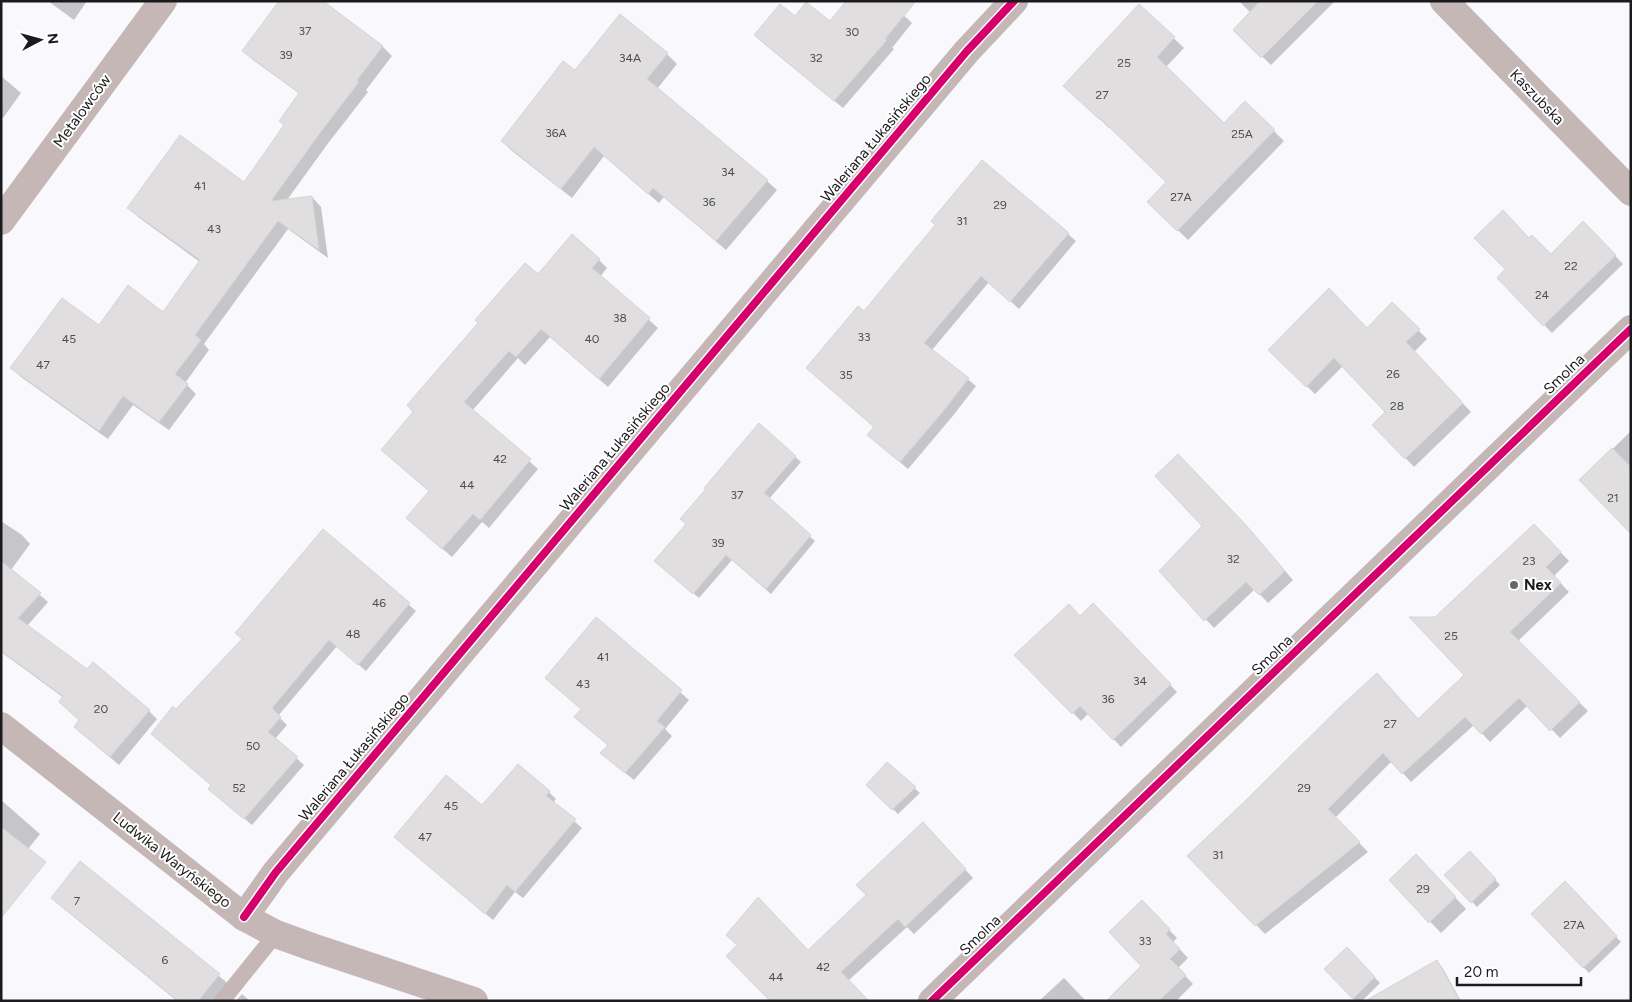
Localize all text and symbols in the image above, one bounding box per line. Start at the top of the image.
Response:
north arrow [15,15,65,65]
house number: 37 [299,24,312,38]
house number: 30 [845,25,859,39]
text: N [43,32,61,45]
house number: 39 [279,48,293,62]
house number: 34A [619,51,641,65]
house number: 32 [809,51,823,65]
house number: 25 [1117,56,1131,70]
street label: Kaszubska [1506,66,1568,128]
street label: Waleriana Łukasińskiego [817,70,935,206]
street label: Metalowców [49,71,115,151]
house number: 27 [1095,88,1109,102]
house number: 36A [545,126,567,140]
house number: 25A [1231,127,1253,141]
house number: 34 [721,165,736,179]
house number: 41 [194,179,206,193]
house number: 27A [1170,190,1192,204]
house number: 36 [702,195,716,209]
house number: 29 [993,198,1007,212]
house number: 31 [956,214,968,228]
house number: 43 [207,222,221,236]
house number: 22 [1564,259,1578,273]
house number: 24 [1535,288,1550,302]
house number: 38 [613,311,627,325]
house number: 33 [857,330,871,344]
house number: 45 [62,332,76,346]
house number: 40 [584,332,600,346]
street label: Smolna [1540,350,1588,398]
house number: 47 [36,358,50,372]
house number: 26 [1386,367,1400,381]
house number: 35 [839,368,853,382]
street label: Waleriana Łukasińskiego [556,379,674,515]
house number: 28 [1390,399,1404,413]
house number: 42 [493,452,507,466]
house number: 44 [460,478,475,492]
house number: 37 [731,488,744,502]
house number: 21 [1607,491,1619,505]
house number: 39 [711,536,725,550]
house number: 32 [1226,552,1240,566]
house number: 23 [1522,554,1536,568]
place label: Nex [1524,576,1552,594]
marker: Nex [1508,579,1520,591]
house number: 46 [372,596,386,610]
house number: 48 [346,627,360,641]
house number: 25 [1444,629,1458,643]
street label: Smolna [1248,631,1296,679]
house number: 41 [597,650,609,664]
house number: 34 [1133,674,1148,688]
house number: 43 [576,677,590,691]
street label: Waleriana Łukasińskiego [295,689,413,825]
house number: 36 [1101,692,1115,706]
house number: 20 [94,702,109,716]
house number: 27 [1383,717,1397,731]
house number: 50 [246,739,261,753]
house number: 52 [232,781,246,795]
house number: 29 [1297,781,1311,795]
house number: 45 [444,799,458,813]
street label: Ludwika Waryńskiego [109,808,235,912]
house number: 47 [418,830,432,844]
house number: 31 [1212,848,1224,862]
house number: 29 [1416,882,1430,896]
house number: 7 [74,894,81,908]
street label: Smolna [956,911,1004,959]
house number: 27A [1563,918,1585,932]
house number: 33 [1138,934,1152,948]
house number: 6 [162,953,169,967]
scale bar [1457,954,1581,986]
house number: 42 [816,960,830,974]
text: 20 m [1464,963,1498,981]
house number: 44 [769,970,784,984]

